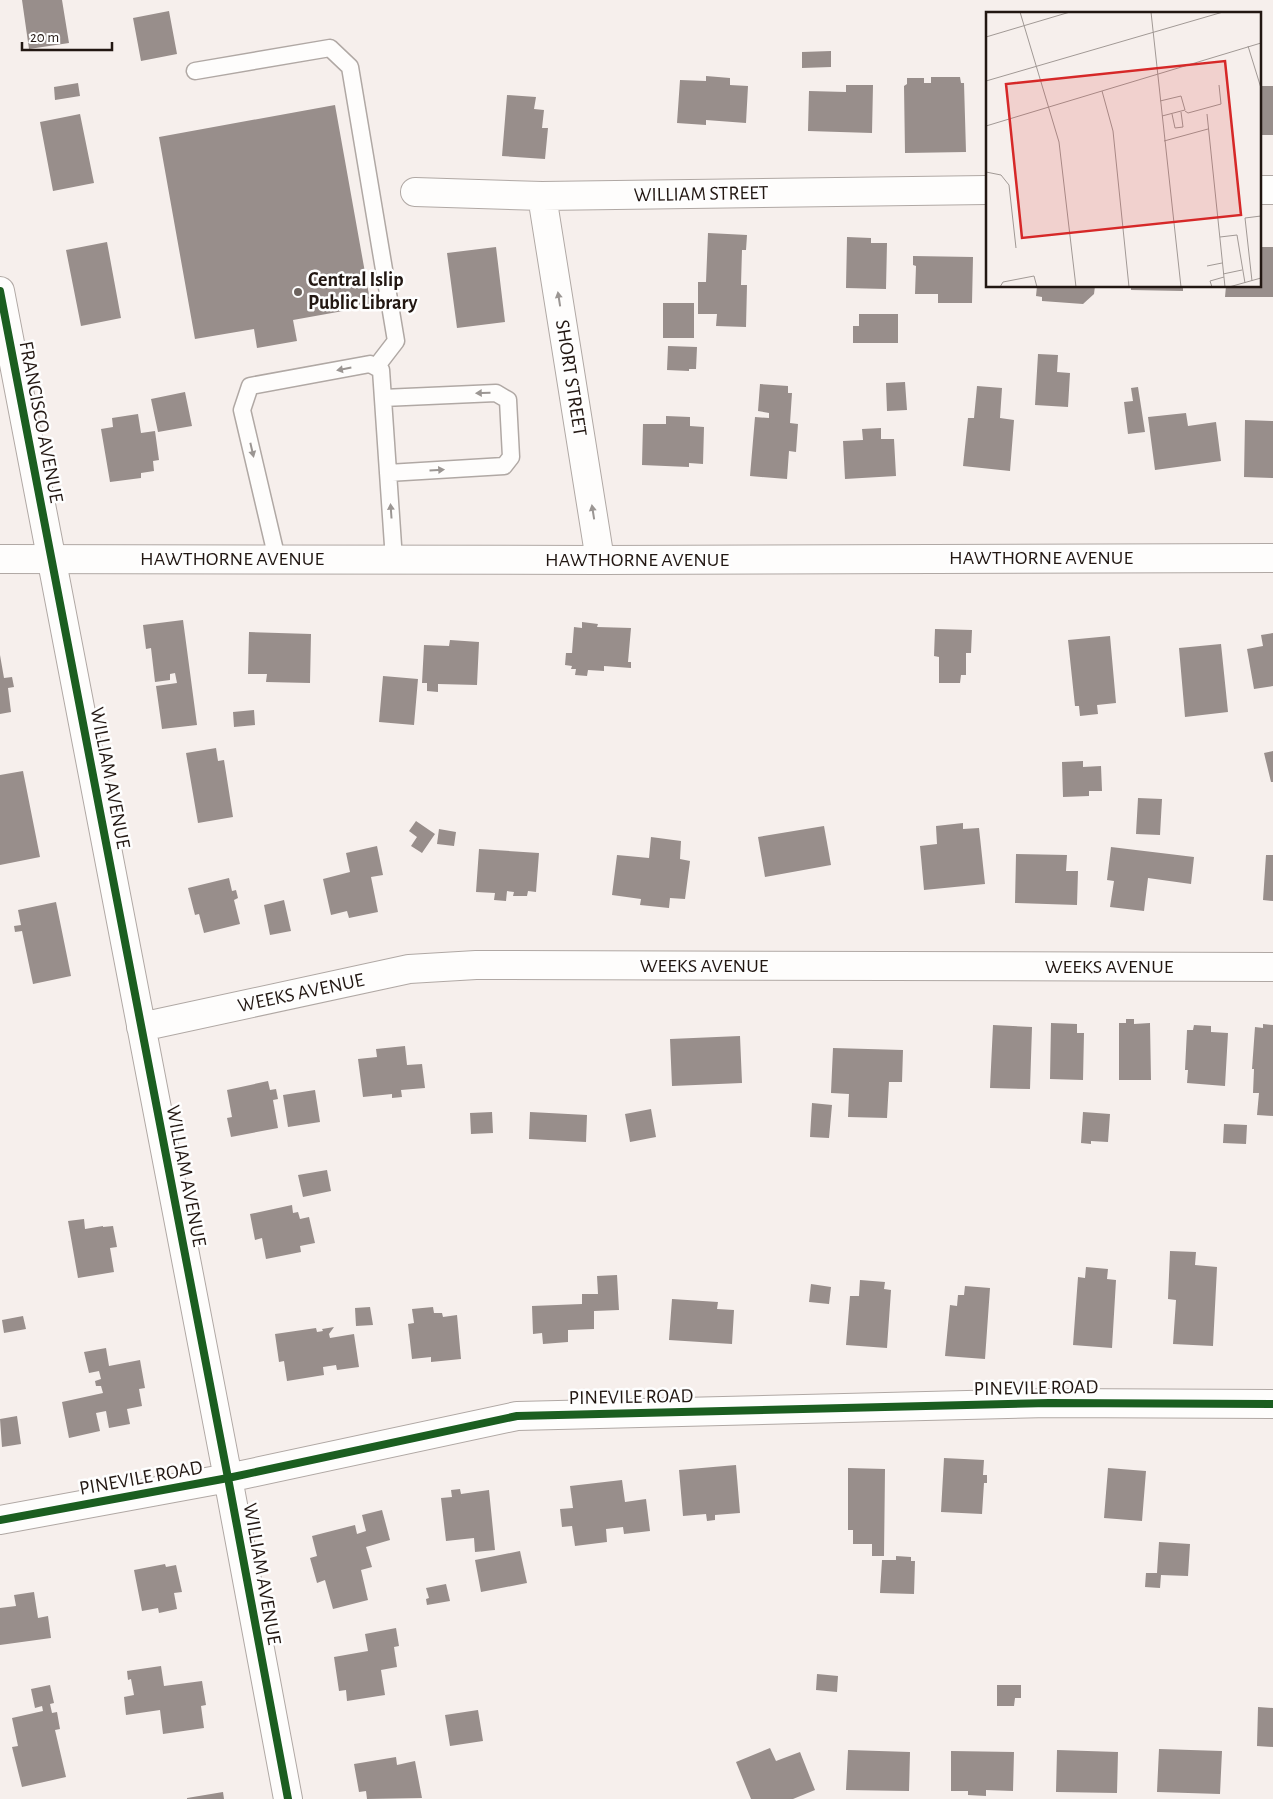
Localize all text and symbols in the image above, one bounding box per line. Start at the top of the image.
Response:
inset map [986,12,1260,288]
scale bar [22,20,112,52]
text: 20 m [30,30,59,45]
street label: WILLIAM STREET [633,183,769,205]
place label: Central Islip Public Library [308,270,418,313]
marker: Central Islip Public Library [292,286,304,298]
one-way arrow [554,291,562,307]
street label: SHORT STREET [552,318,590,438]
street label: FRANCISCO AVENUE [16,340,67,505]
one-way arrow [336,365,352,373]
one-way arrow [475,390,491,398]
one-way arrow [248,443,256,458]
one-way arrow [429,466,445,474]
one-way arrow [387,503,395,519]
one-way arrow [588,503,596,519]
street label: HAWTHORNE AVENUE [949,548,1133,568]
street label: HAWTHORNE AVENUE [140,549,324,569]
street label: HAWTHORNE AVENUE [545,550,729,570]
street label: WILLIAM AVENUE [86,706,134,851]
street label: WEEKS AVENUE [640,956,769,976]
street label: WEEKS AVENUE [1045,957,1174,977]
street label: WEEKS AVENUE [236,970,366,1016]
street label: WILLIAM AVENUE [162,1104,210,1249]
street label: PINEVILE ROAD [973,1377,1099,1399]
street label: PINEVILE ROAD [568,1386,694,1408]
street label: PINEVILE ROAD [78,1457,204,1499]
street label: WILLIAM AVENUE [240,1501,284,1647]

